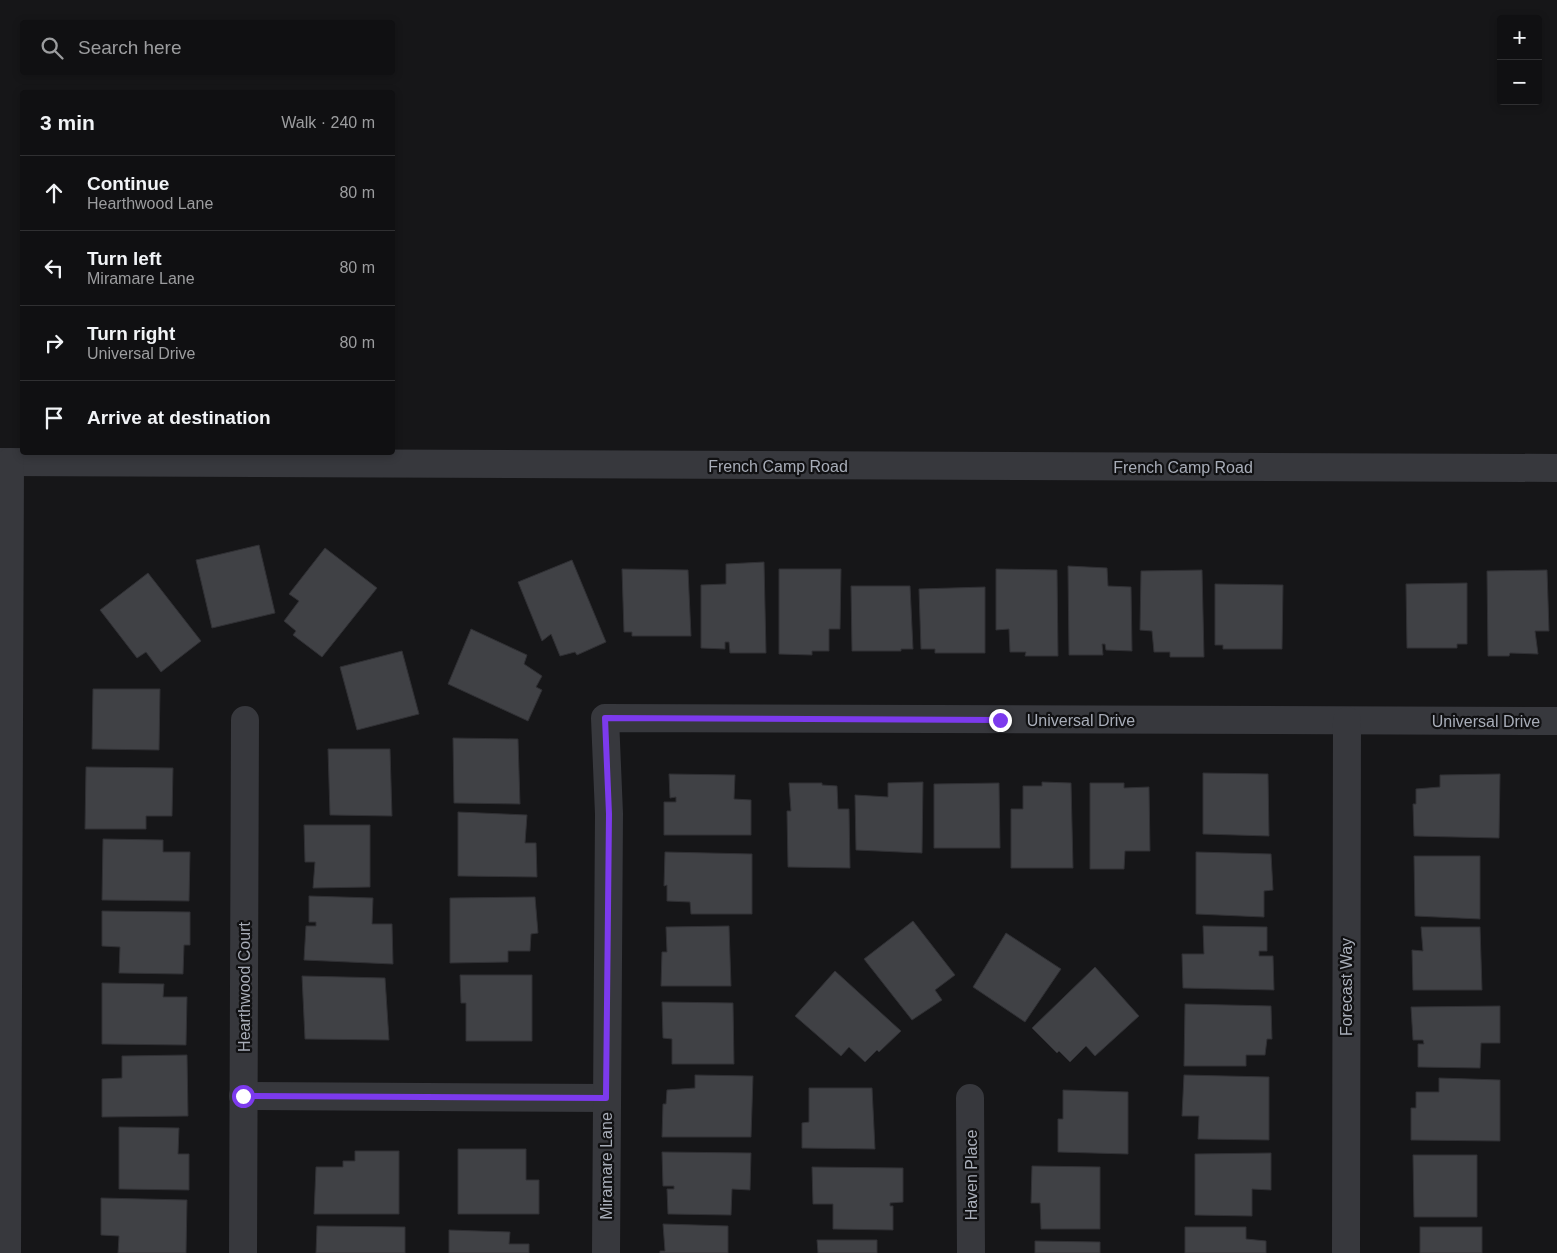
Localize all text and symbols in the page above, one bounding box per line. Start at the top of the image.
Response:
map controls [1497,15,1542,105]
button: + [1497,15,1542,60]
search box [20,20,395,75]
icon: search [38,34,66,62]
text: Search here [78,37,182,58]
button: − [1497,60,1542,105]
text: 3 min [40,111,95,134]
text: Walk · 240 m [281,114,375,131]
text: Continue [87,173,169,194]
icon: ahead [40,179,68,207]
text: 80 m [339,184,375,201]
text: Hearthwood Lane [87,195,213,212]
text: Turn left [87,248,162,269]
icon: left [40,254,68,282]
text: 80 m [339,259,375,276]
text: Miramare Lane [87,270,195,287]
text: Turn right [87,323,175,344]
icon: right [40,329,68,357]
text: 80 m [339,334,375,351]
text: Universal Drive [87,345,195,362]
icon: arrive [40,404,68,432]
text: Arrive at destination [87,407,271,428]
street label: French Camp Road [708,458,848,475]
street label: French Camp Road [1113,459,1253,476]
route end [989,709,1012,732]
street label: Universal Drive [1027,712,1135,729]
street label: Universal Drive [1432,713,1540,730]
street label: Hearthwood Court [236,922,253,1052]
street label: Forecast Way [1338,938,1355,1036]
route start [232,1085,255,1108]
street label: Miramare Lane [598,1112,615,1220]
street label: Haven Place [963,1130,980,1220]

